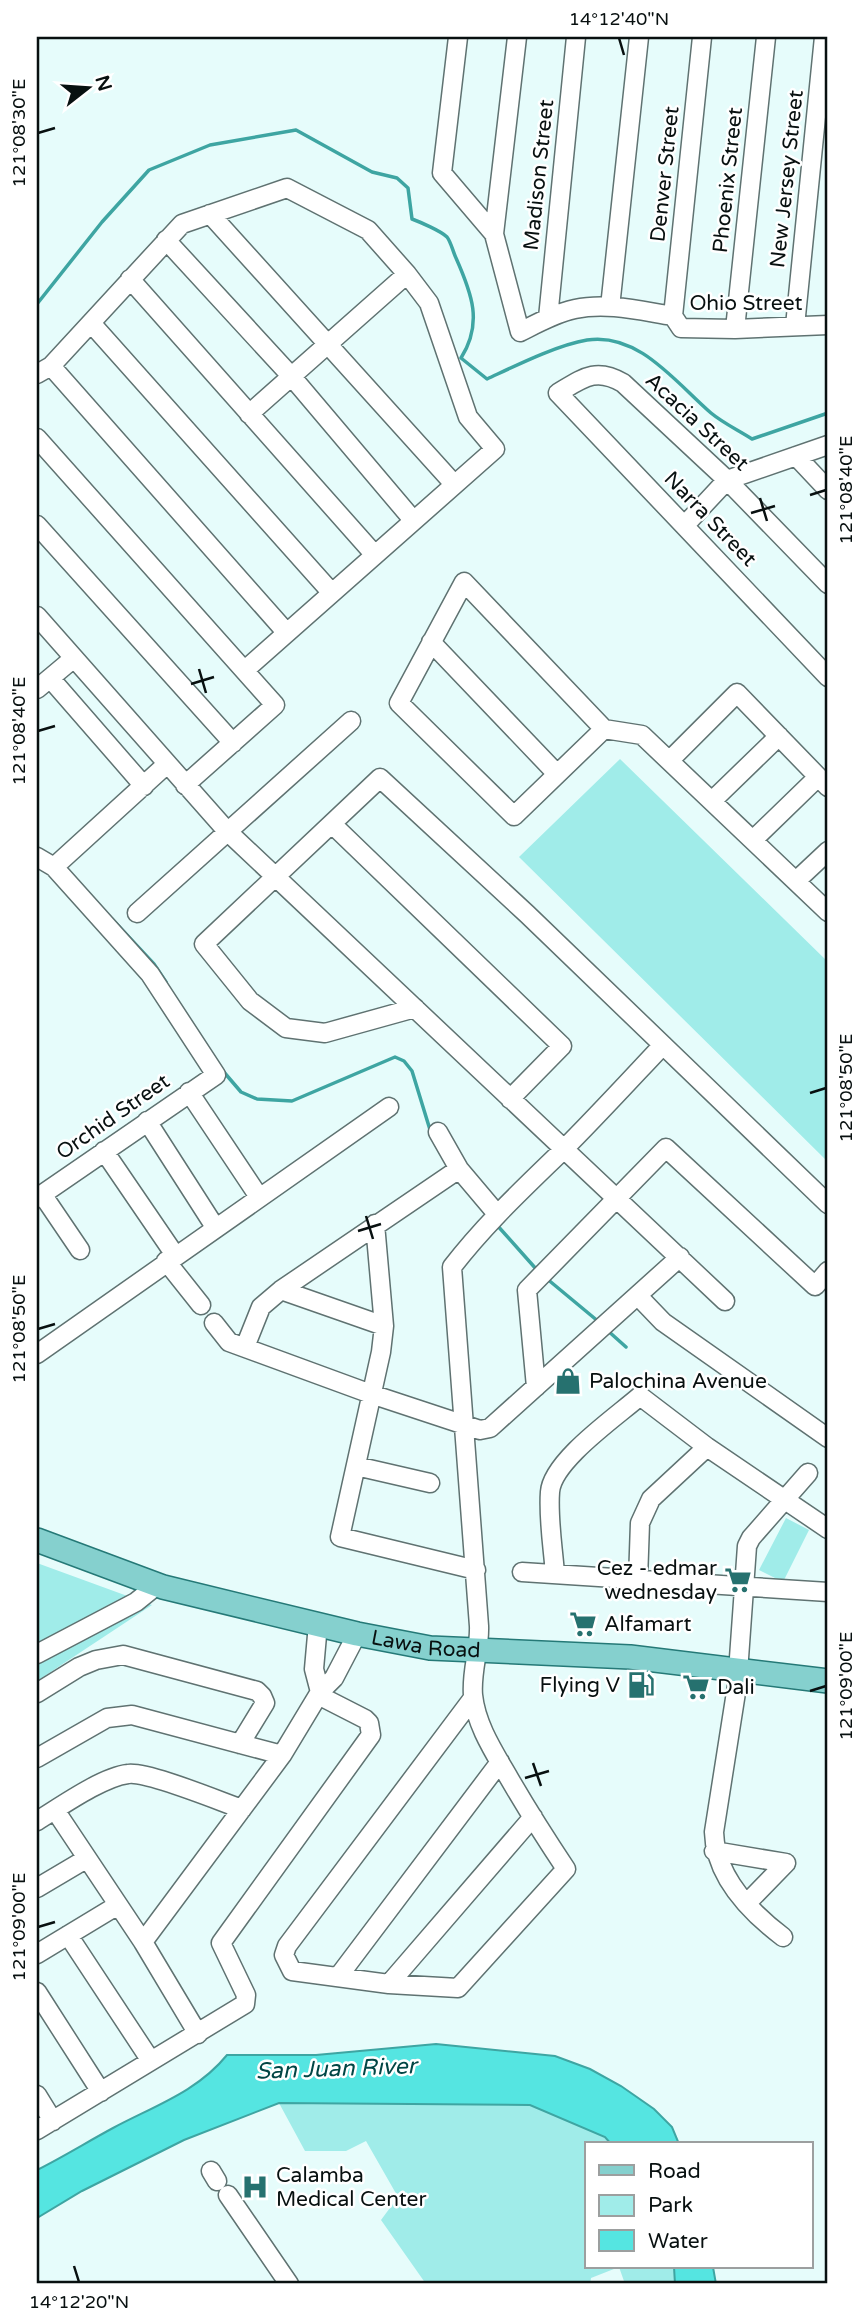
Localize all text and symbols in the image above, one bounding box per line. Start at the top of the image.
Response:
text: 14°12'40"N [569,8,669,30]
north arrow [52,52,122,122]
text: N [91,73,116,94]
text: 121°08'30"E [8,79,30,187]
street label: New Jersey Street [765,89,809,269]
street label: Madison Street [519,98,559,252]
street label: Denver Street [645,105,685,243]
street label: Phoenix Street [708,106,748,254]
street label: Ohio Street [689,291,803,316]
street label: Acacia Street [640,368,754,476]
text: 121°08'40"E [835,436,857,544]
street label: Narra Street [659,466,761,572]
text: 121°08'40"E [8,677,30,785]
text: 121°08'50"E [835,1034,857,1142]
street label: Orchid Street [52,1069,174,1165]
text: 121°08'50"E [8,1275,30,1383]
shop icon: Palochina Avenue [553,1366,583,1396]
place label: Palochina Avenue [589,1369,767,1394]
place label: Cez - edmar wednesday [597,1556,717,1605]
supermarket icon: Cez - edmar wednesday [723,1565,753,1595]
supermarket icon: Alfamart [568,1609,598,1639]
place label: Alfamart [604,1612,691,1637]
street label: Lawa Road [369,1624,481,1663]
text: 121°09'00"E [835,1632,857,1740]
fuel station icon: Flying V [626,1670,656,1700]
supermarket icon: Dali [681,1672,711,1702]
place label: Flying V [540,1673,620,1698]
place label: Dali [717,1675,755,1700]
text: 121°09'00"E [8,1873,30,1981]
water label: San Juan River [255,2052,420,2086]
legend [585,2142,812,2268]
text: Road [648,2159,701,2184]
place label: Calamba Medical Center [276,2163,427,2212]
hospital icon: Calamba Medical Center [240,2172,270,2202]
text: Park [648,2193,693,2218]
text: Water [648,2229,708,2254]
text: 14°12'20"N [29,2291,129,2313]

